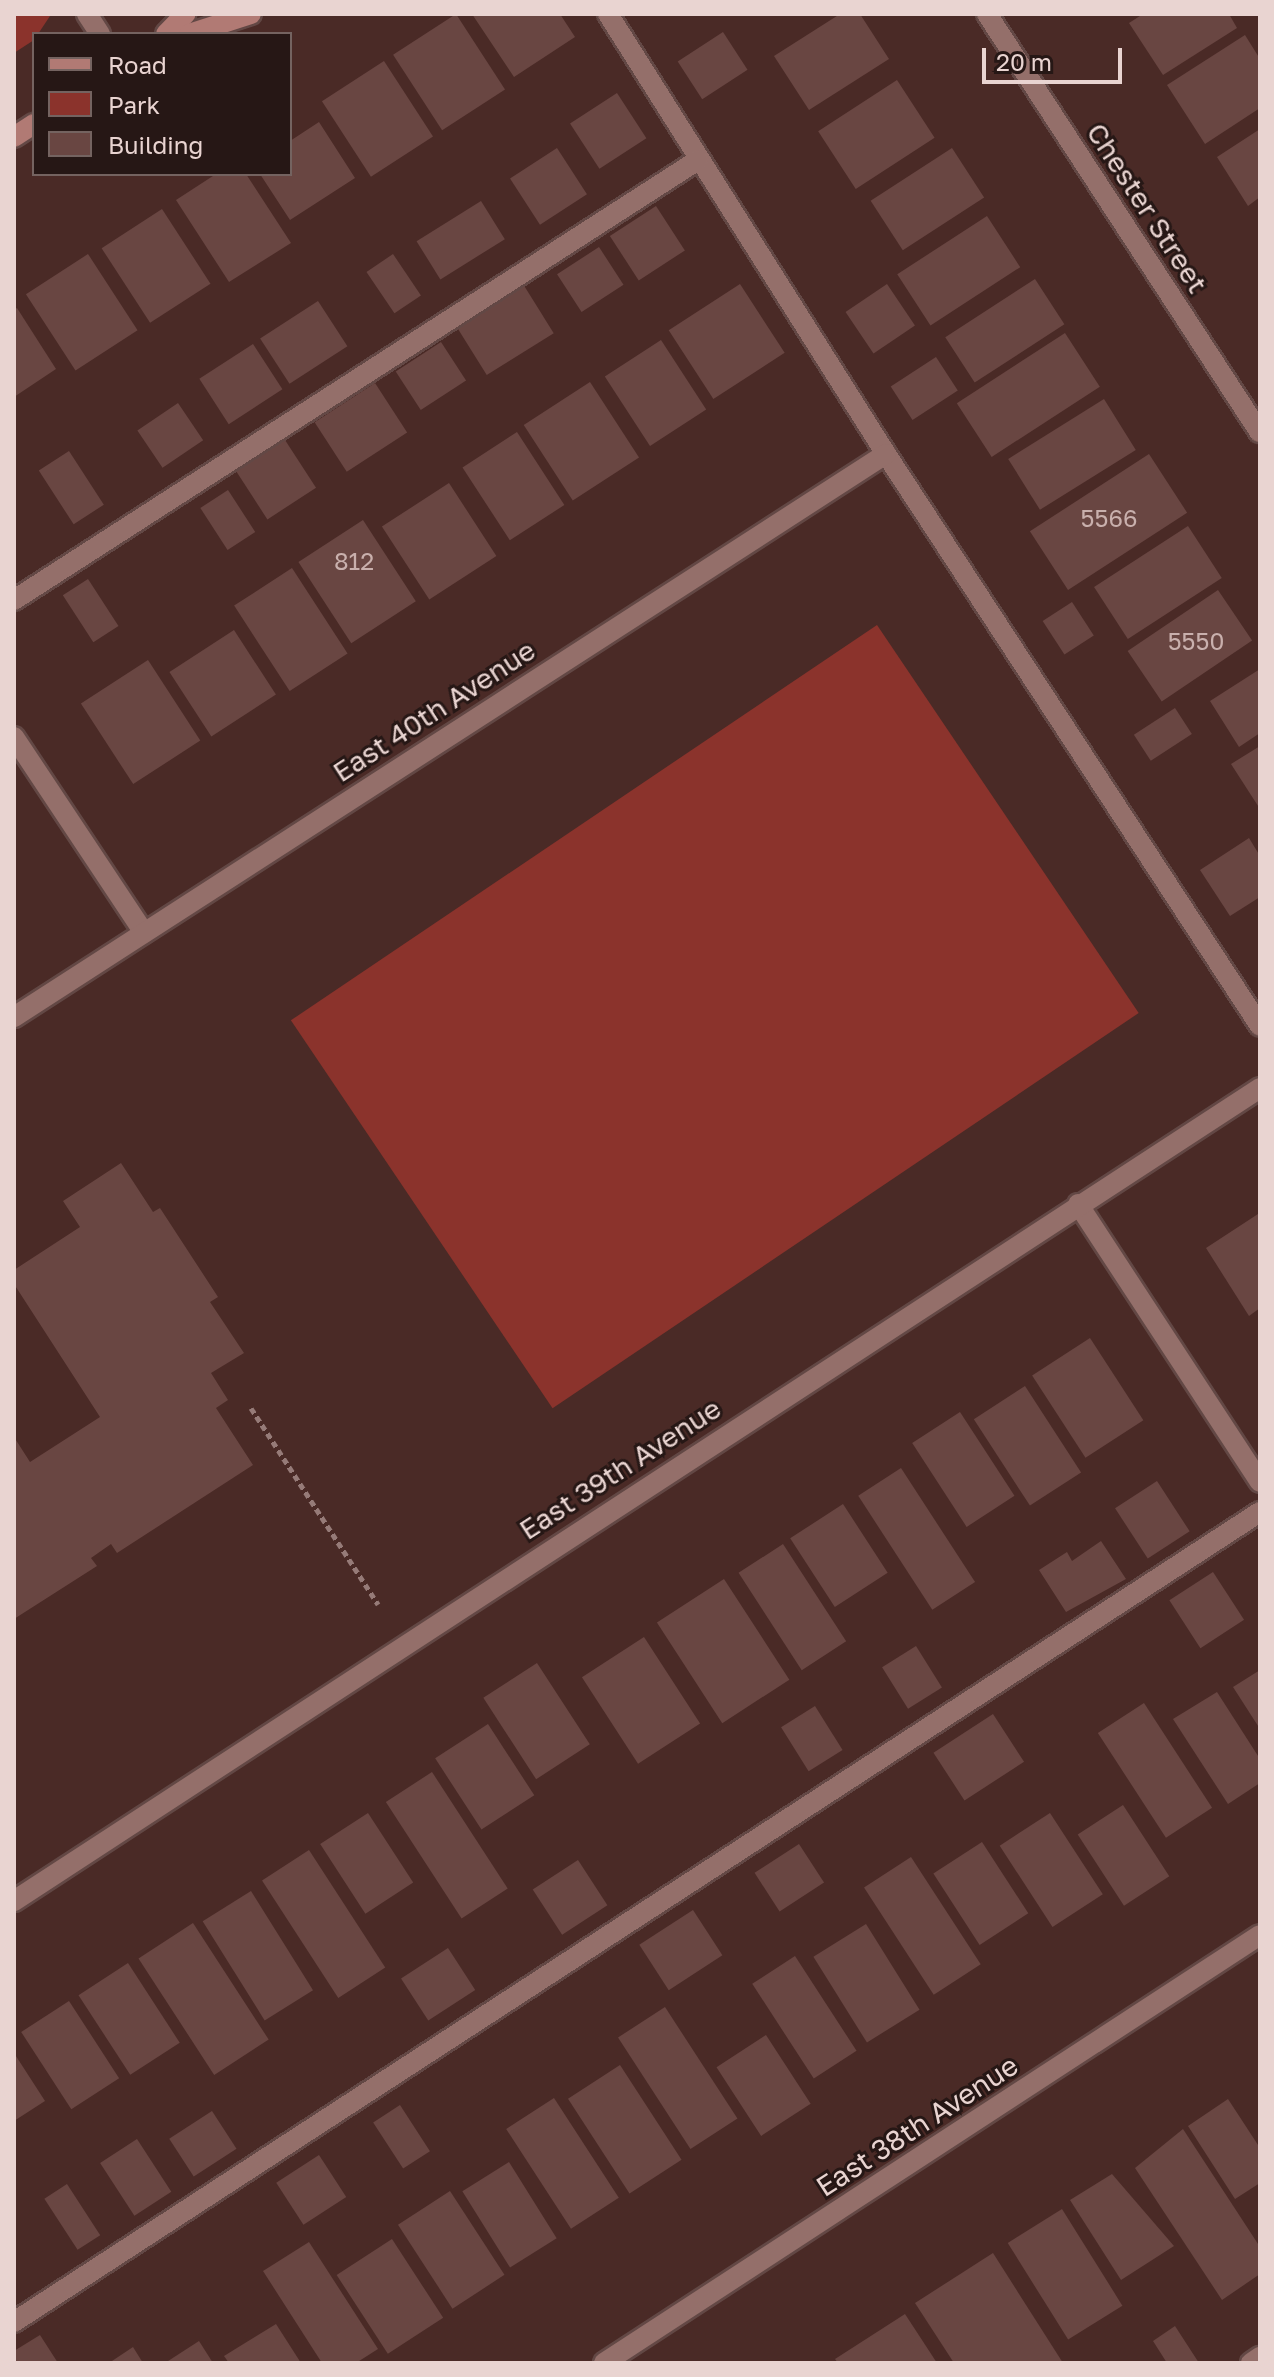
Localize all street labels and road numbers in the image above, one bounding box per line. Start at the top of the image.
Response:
street label: Chester Street [1080,117,1214,299]
street label: East 40th Avenue [327,633,541,789]
street label: East 39th Avenue [513,1391,727,1547]
street label: East 38th Avenue [810,2048,1024,2204]

